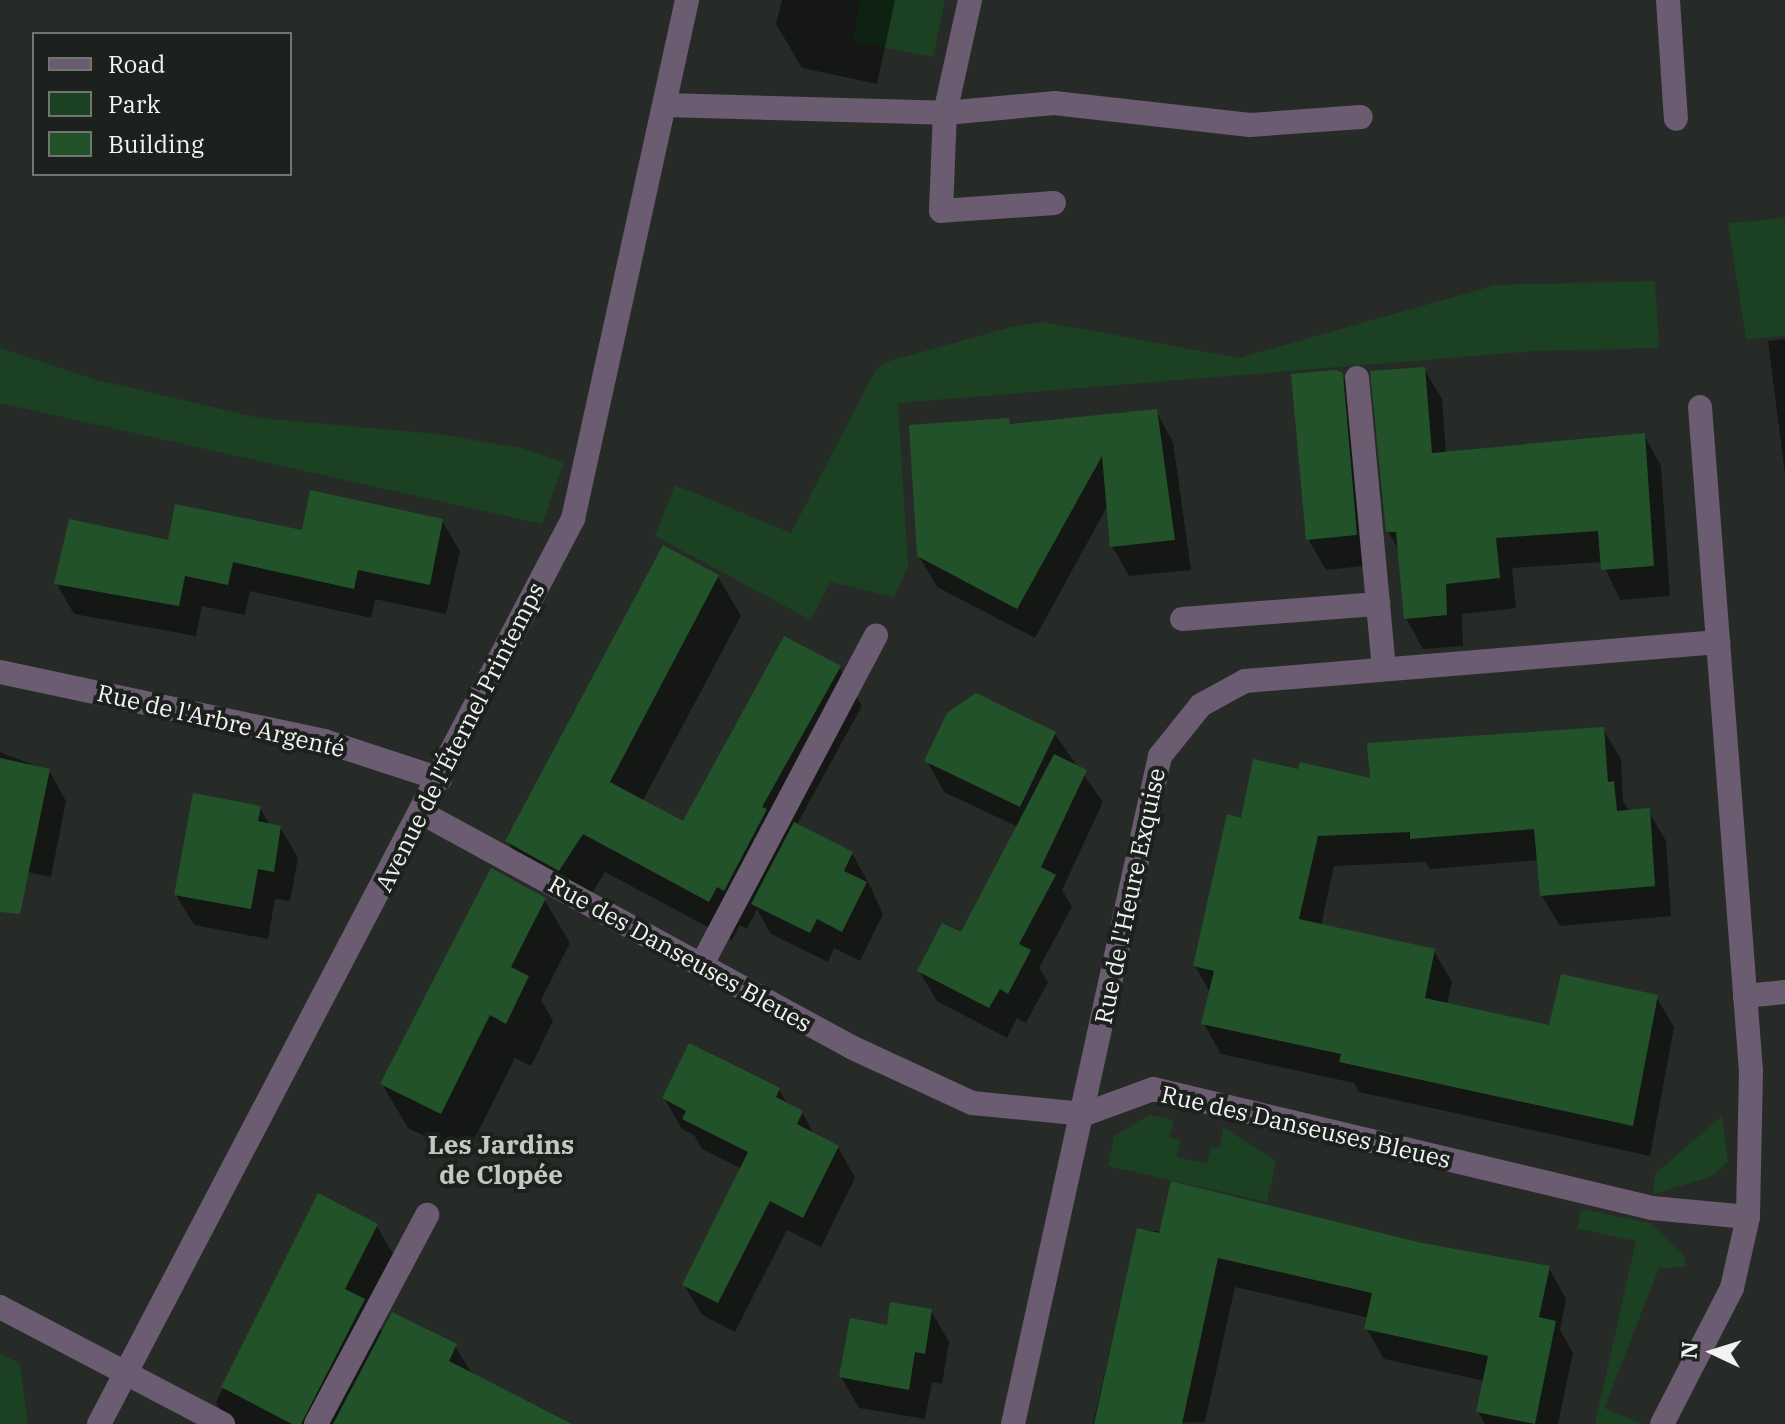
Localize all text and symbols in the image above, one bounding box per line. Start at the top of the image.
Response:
legend [32,32,292,176]
text: Road [108,48,165,80]
text: Park [108,88,160,120]
text: Building [108,128,204,160]
street label: Avenue de l'Éternel Printemps [369,578,551,896]
street label: Rue de l'Arbre Argenté [94,678,348,764]
street label: Rue de l'Heure Exquise [1089,765,1171,1027]
street label: Rue des Danseuses Bleues [543,870,817,1038]
street label: Rue des Danseuses Bleues [1158,1080,1454,1174]
district label: Les Jardins de Clopée [428,1129,574,1190]
north arrow [1673,1312,1753,1392]
text: N [1673,1341,1704,1360]

